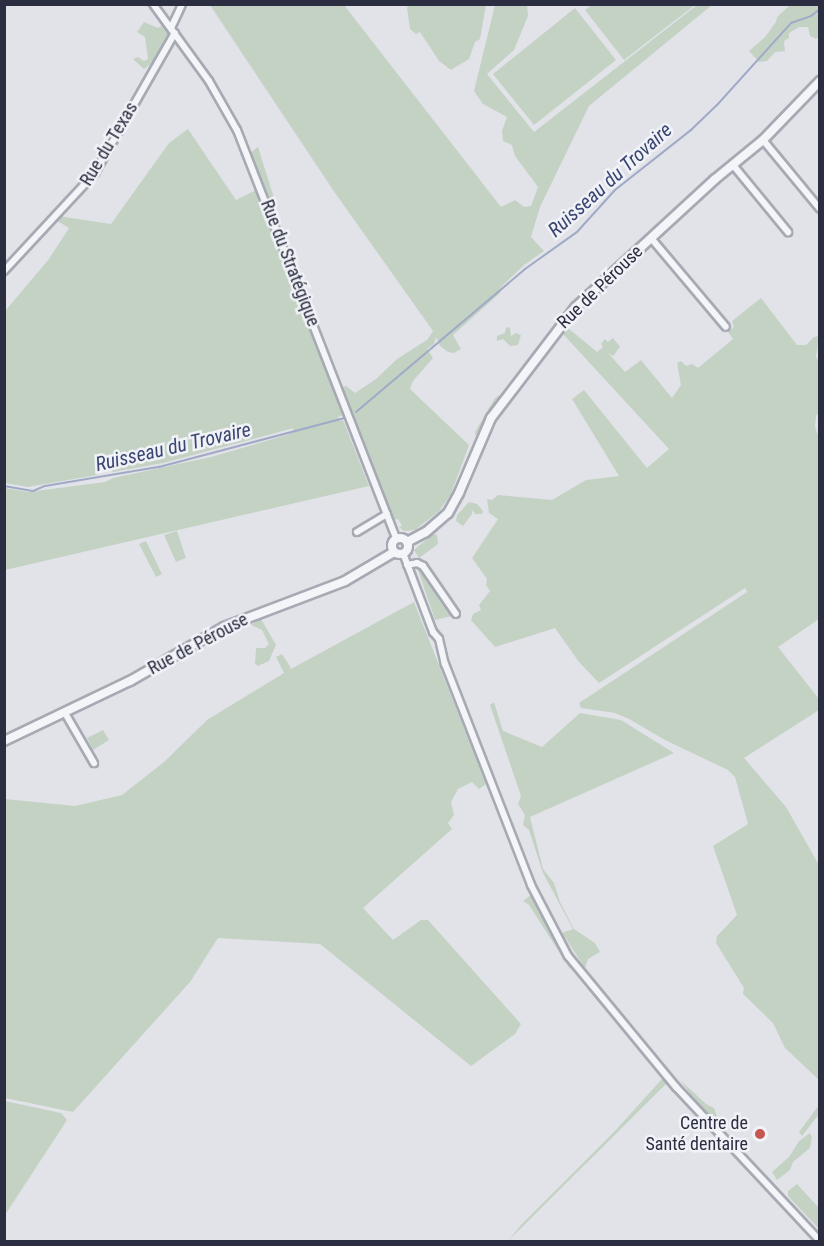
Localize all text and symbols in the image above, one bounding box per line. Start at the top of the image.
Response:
street label: Rue du Texas [75,98,143,190]
water label: Ruisseau du Trovaire [543,118,677,242]
street label: Rue du Stratégique [256,197,324,329]
street label: Rue de Pérouse [553,241,647,333]
water label: Ruisseau du Trovaire [93,417,253,477]
street label: Rue de Pérouse [144,609,252,679]
place label: Centre de Santé dentaire [646,1113,748,1156]
marker: Centre de Santé dentaire [753,1127,767,1141]

